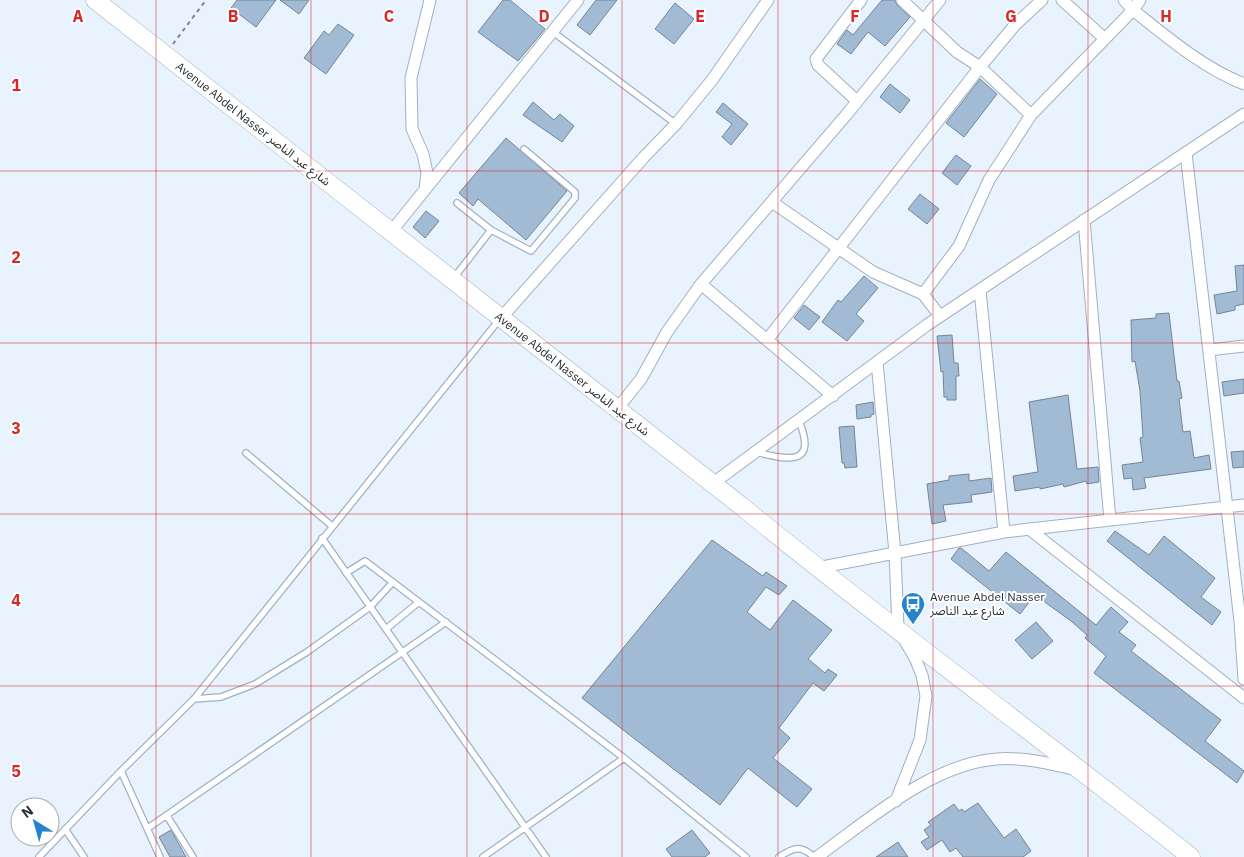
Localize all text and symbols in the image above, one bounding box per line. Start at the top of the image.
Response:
text: A [73,6,84,26]
text: B [228,6,239,26]
text: C [384,6,394,26]
text: D [538,6,550,26]
text: E [695,6,705,26]
text: F [850,6,860,26]
text: G [1005,6,1017,26]
text: H [1160,6,1172,26]
street label: Avenue Abdel Nasser شارع عبد الناصر [172,59,334,190]
text: 1 [11,75,21,95]
text: 2 [11,247,21,267]
street label: Avenue Abdel Nasser شارع عبد الناصر [491,309,653,440]
text: 3 [11,418,21,438]
place label: Avenue Abdel Nasser شارع عبد الناصر [929,589,1045,620]
text: 4 [11,590,21,610]
bus stop icon: Avenue Abdel Nasser شارع عبد الناصر [900,591,926,625]
text: 5 [11,761,21,781]
north arrow [10,797,60,847]
text: N [18,801,37,822]

